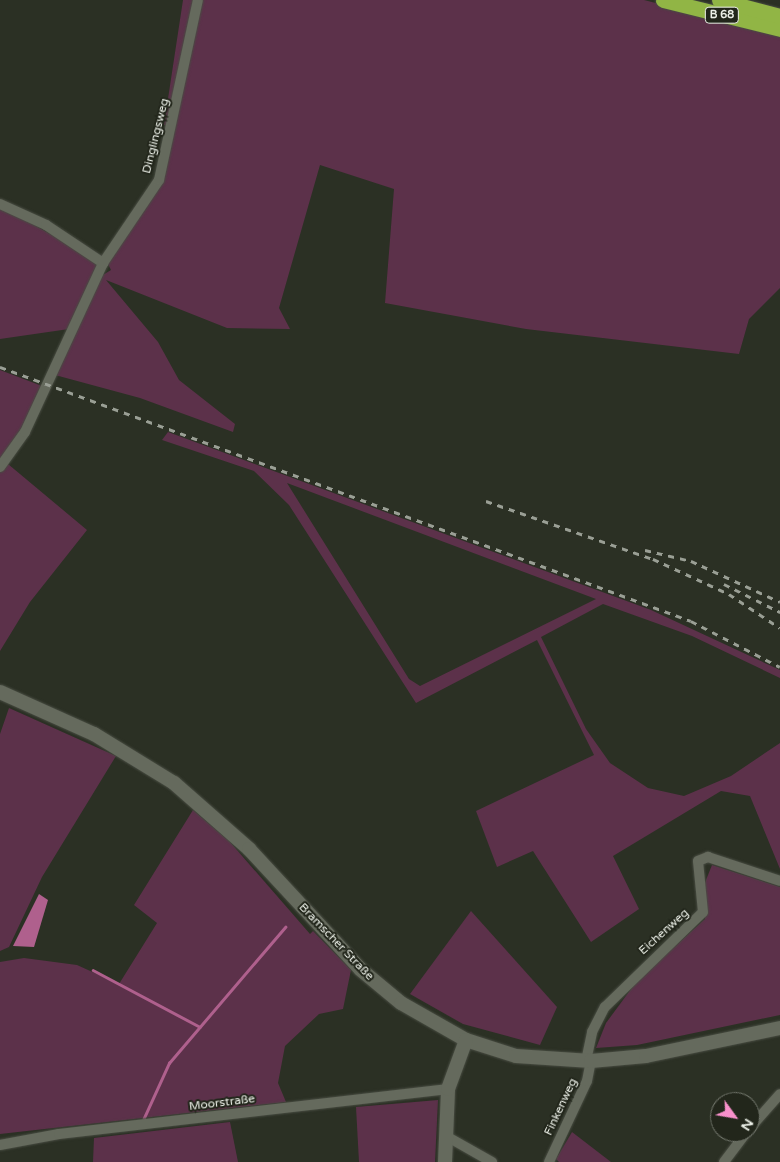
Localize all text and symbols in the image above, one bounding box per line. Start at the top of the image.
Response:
road number: B 68 [704,6,740,24]
street label: Dinglingsweg [140,97,172,175]
street label: Bramscher Straße [295,900,377,984]
street label: Eichenweg [636,906,692,958]
street label: Finkenweg [541,1076,581,1138]
street label: Moorstraße [188,1092,256,1114]
north arrow [710,1092,760,1142]
text: N [737,1115,757,1134]

